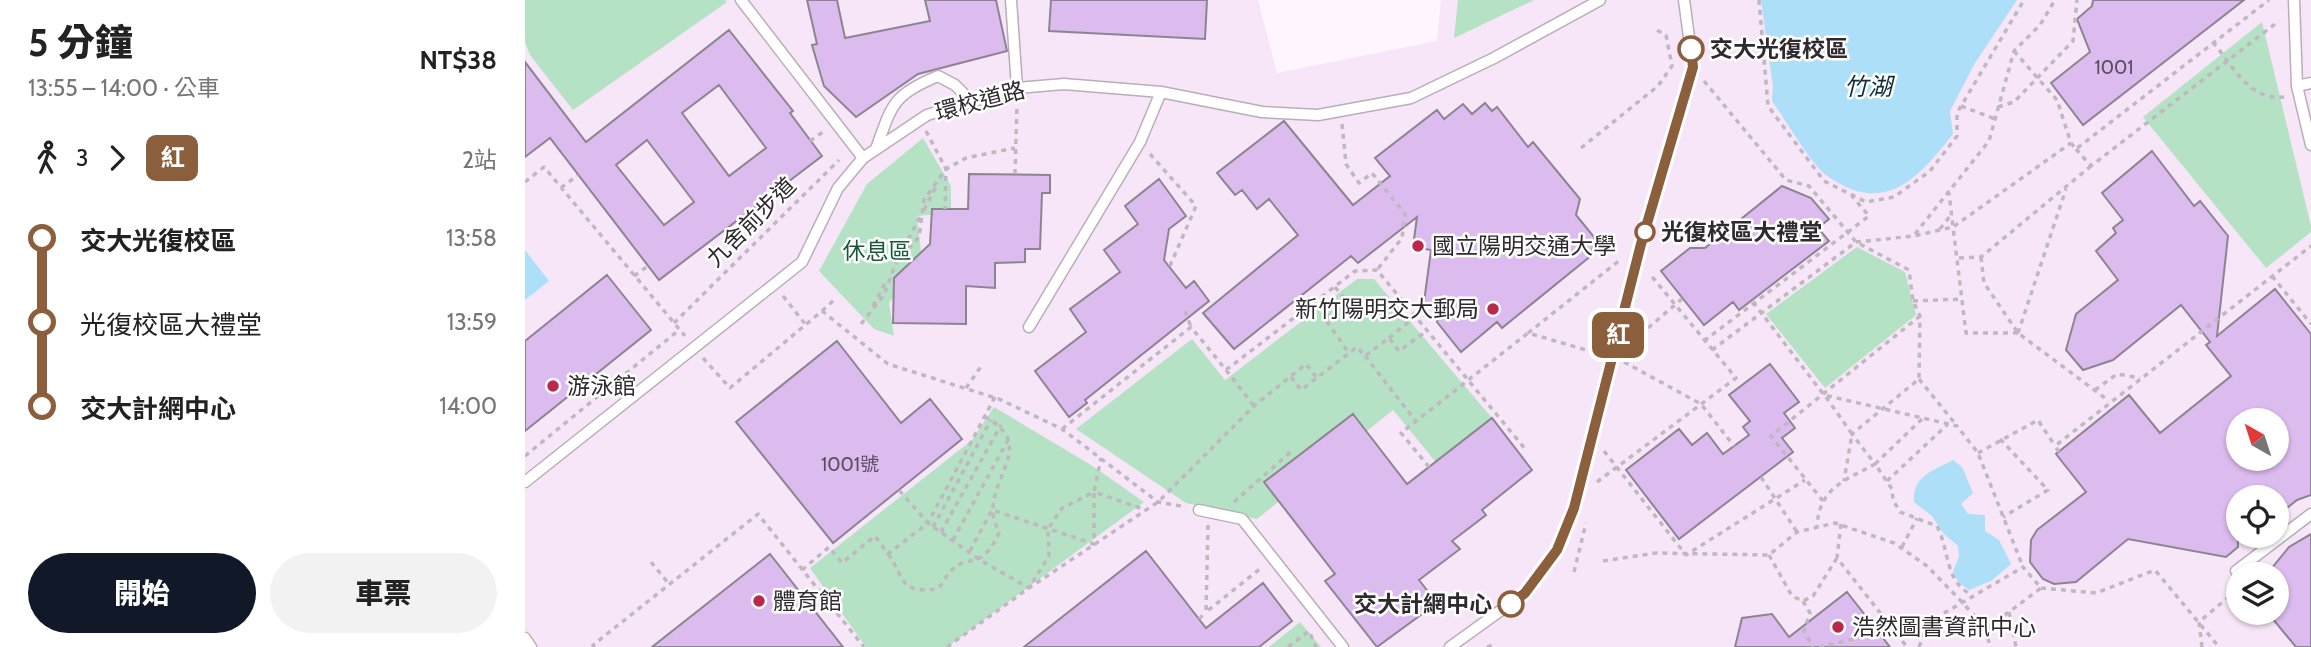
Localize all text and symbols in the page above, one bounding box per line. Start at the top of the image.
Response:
text: 5 分鐘 [28,19,133,66]
place label: 交大光復校區 [1710,35,1848,63]
marker: 交大光復校區 [1678,36,1704,62]
text: NT$38 [419,44,497,76]
house number: 1001 [2095,56,2133,79]
water label: 竹湖 [1844,72,1896,101]
text: 13:55 – 14:00 · 公車 [28,74,220,102]
street label: 環校道路 [932,76,1028,126]
icon: walk [28,139,66,177]
icon: forward [98,139,136,177]
text: 紅 [160,143,184,172]
text: 3 [76,144,88,172]
text: 2站 [462,146,497,174]
street label: 九舍前步道 [700,171,802,273]
place label: 光復校區大禮堂 [1661,218,1822,246]
marker: 光復校區大禮堂 [1635,222,1655,242]
text: 13:58 [446,224,497,252]
text: 交大光復校區 [80,225,236,257]
place label: 國立陽明交通大學 [1432,232,1616,260]
park label: 休息區 [843,237,912,265]
marker: 國立陽明交通大學 [1410,238,1426,254]
place label: 新竹陽明交大郵局 [1295,295,1479,323]
marker: 新竹陽明交大郵局 [1485,301,1501,317]
text: 13:59 [447,308,497,336]
text: 光復校區大禮堂 [80,309,262,341]
line badge: 紅 [1595,312,1641,358]
text: 紅 [1606,320,1630,349]
place label: 游泳館 [567,372,636,400]
marker: 游泳館 [545,378,561,394]
text: 14:00 [439,392,497,420]
text: 交大計網中心 [80,393,236,425]
north arrow [2226,408,2289,471]
map controls [2226,408,2289,625]
house number: 1001號 [821,453,879,476]
button: locate [2226,485,2289,548]
button: 開始 [28,553,256,633]
button: 車票 [270,553,497,633]
button: layers [2226,562,2289,625]
place label: 體育館 [773,587,842,615]
place label: 交大計網中心 [1354,590,1492,618]
marker: 交大計網中心 [1498,591,1524,617]
marker: 體育館 [751,593,767,609]
place label: 浩然圖書資訊中心 [1852,613,2036,641]
marker: 浩然圖書資訊中心 [1830,619,1846,635]

